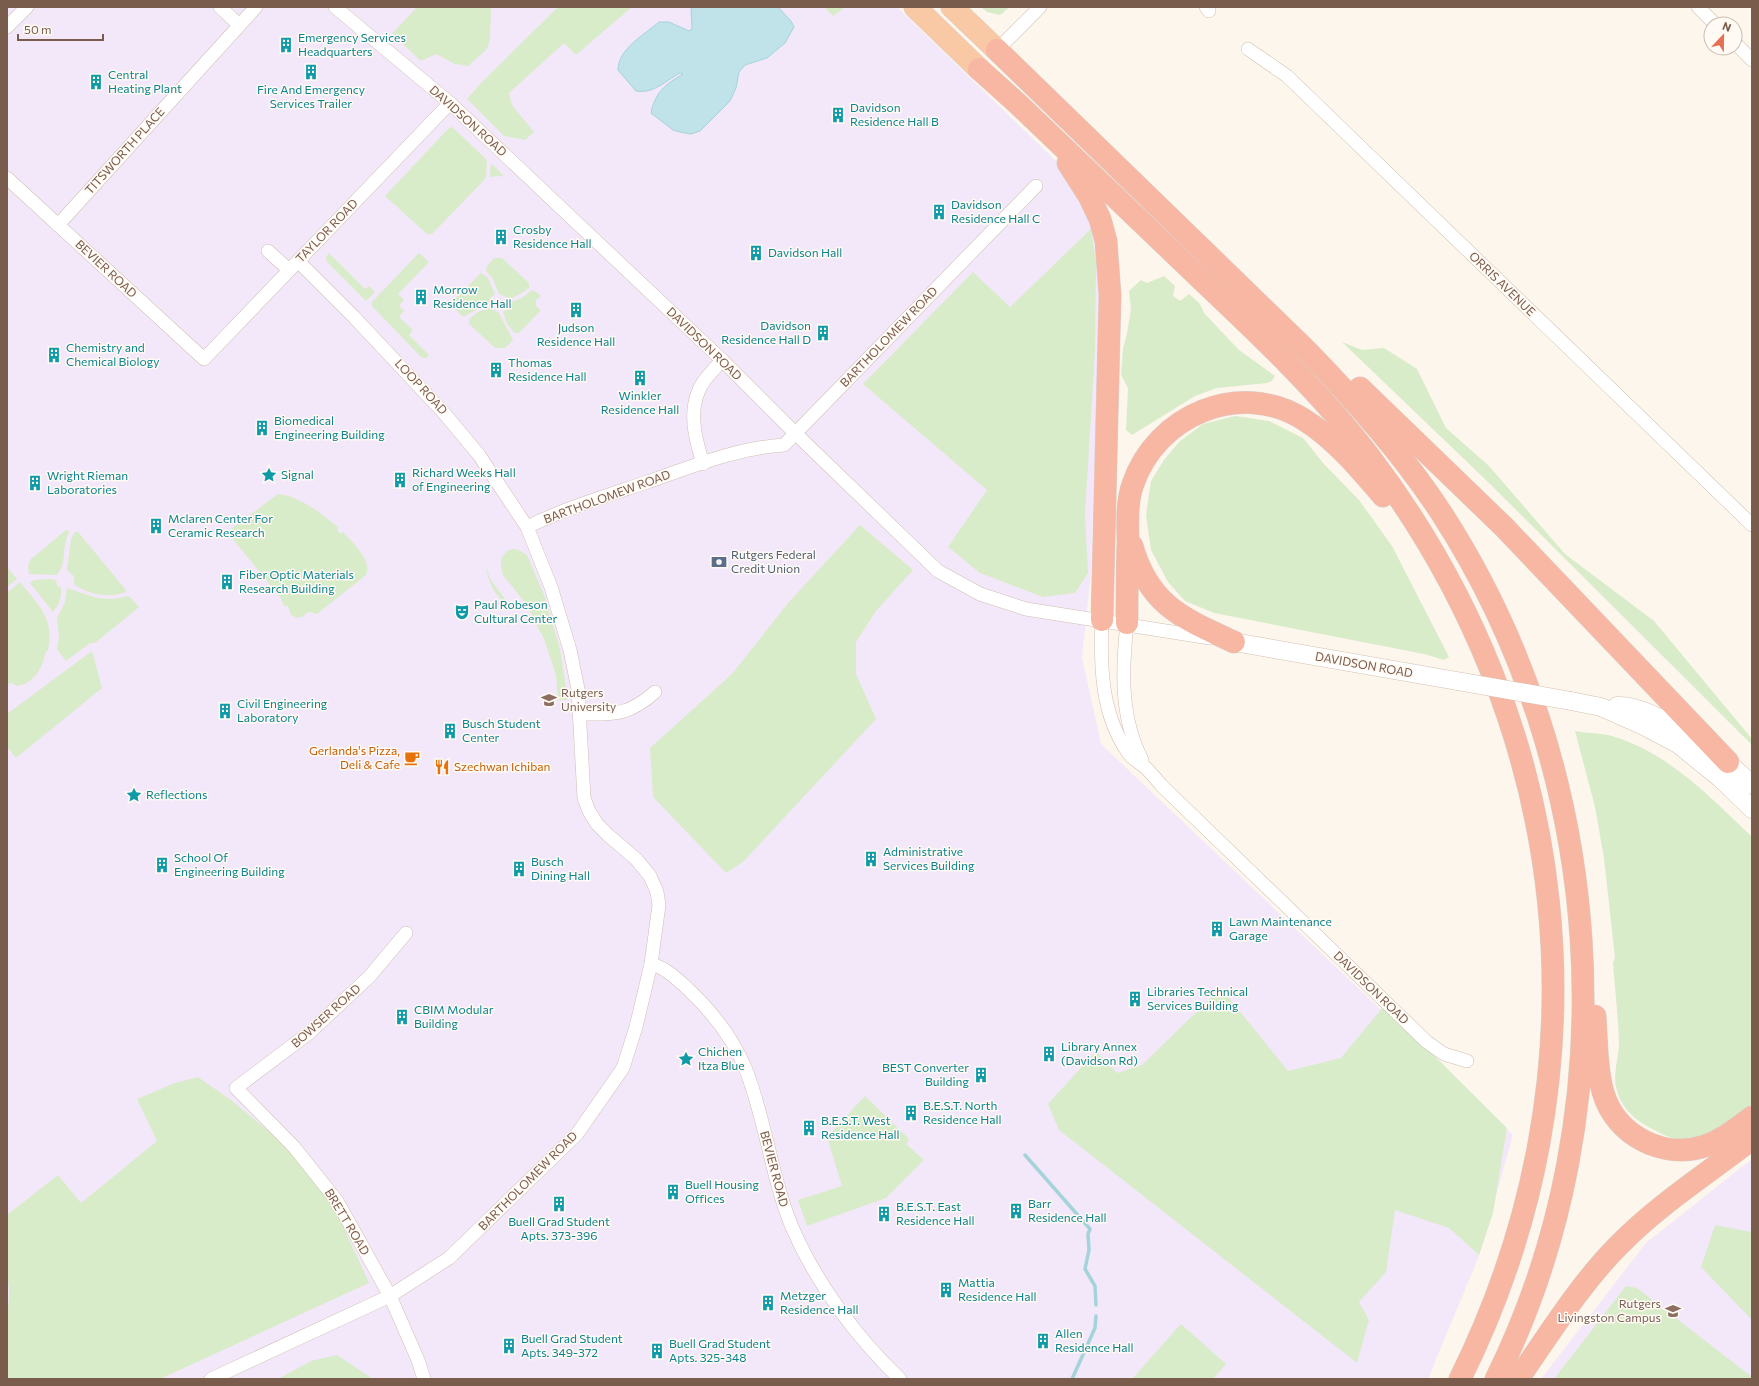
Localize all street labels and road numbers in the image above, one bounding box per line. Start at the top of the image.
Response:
street label: DAVIDSON ROAD [427,82,510,159]
street label: TITSWORTH PLACE [82,104,167,197]
street label: TAYLOR ROAD [292,196,360,265]
street label: BEVIER ROAD [73,236,140,300]
street label: ORRIS AVENUE [1467,248,1539,318]
street label: BARTHOLOMEW ROAD [837,283,940,389]
street label: DAVIDSON ROAD [664,304,745,383]
street label: LOOP ROAD [393,356,451,417]
street label: BARTHOLOMEW ROAD [541,466,672,526]
street label: DAVIDSON ROAD [1314,649,1414,680]
street label: DAVIDSON ROAD [1331,948,1412,1027]
street label: BOWSER ROAD [288,980,363,1050]
street label: BARTHOLOMEW ROAD [475,1128,580,1233]
street label: BEVIER ROAD [758,1129,792,1209]
street label: BRETT ROAD [323,1186,373,1257]

